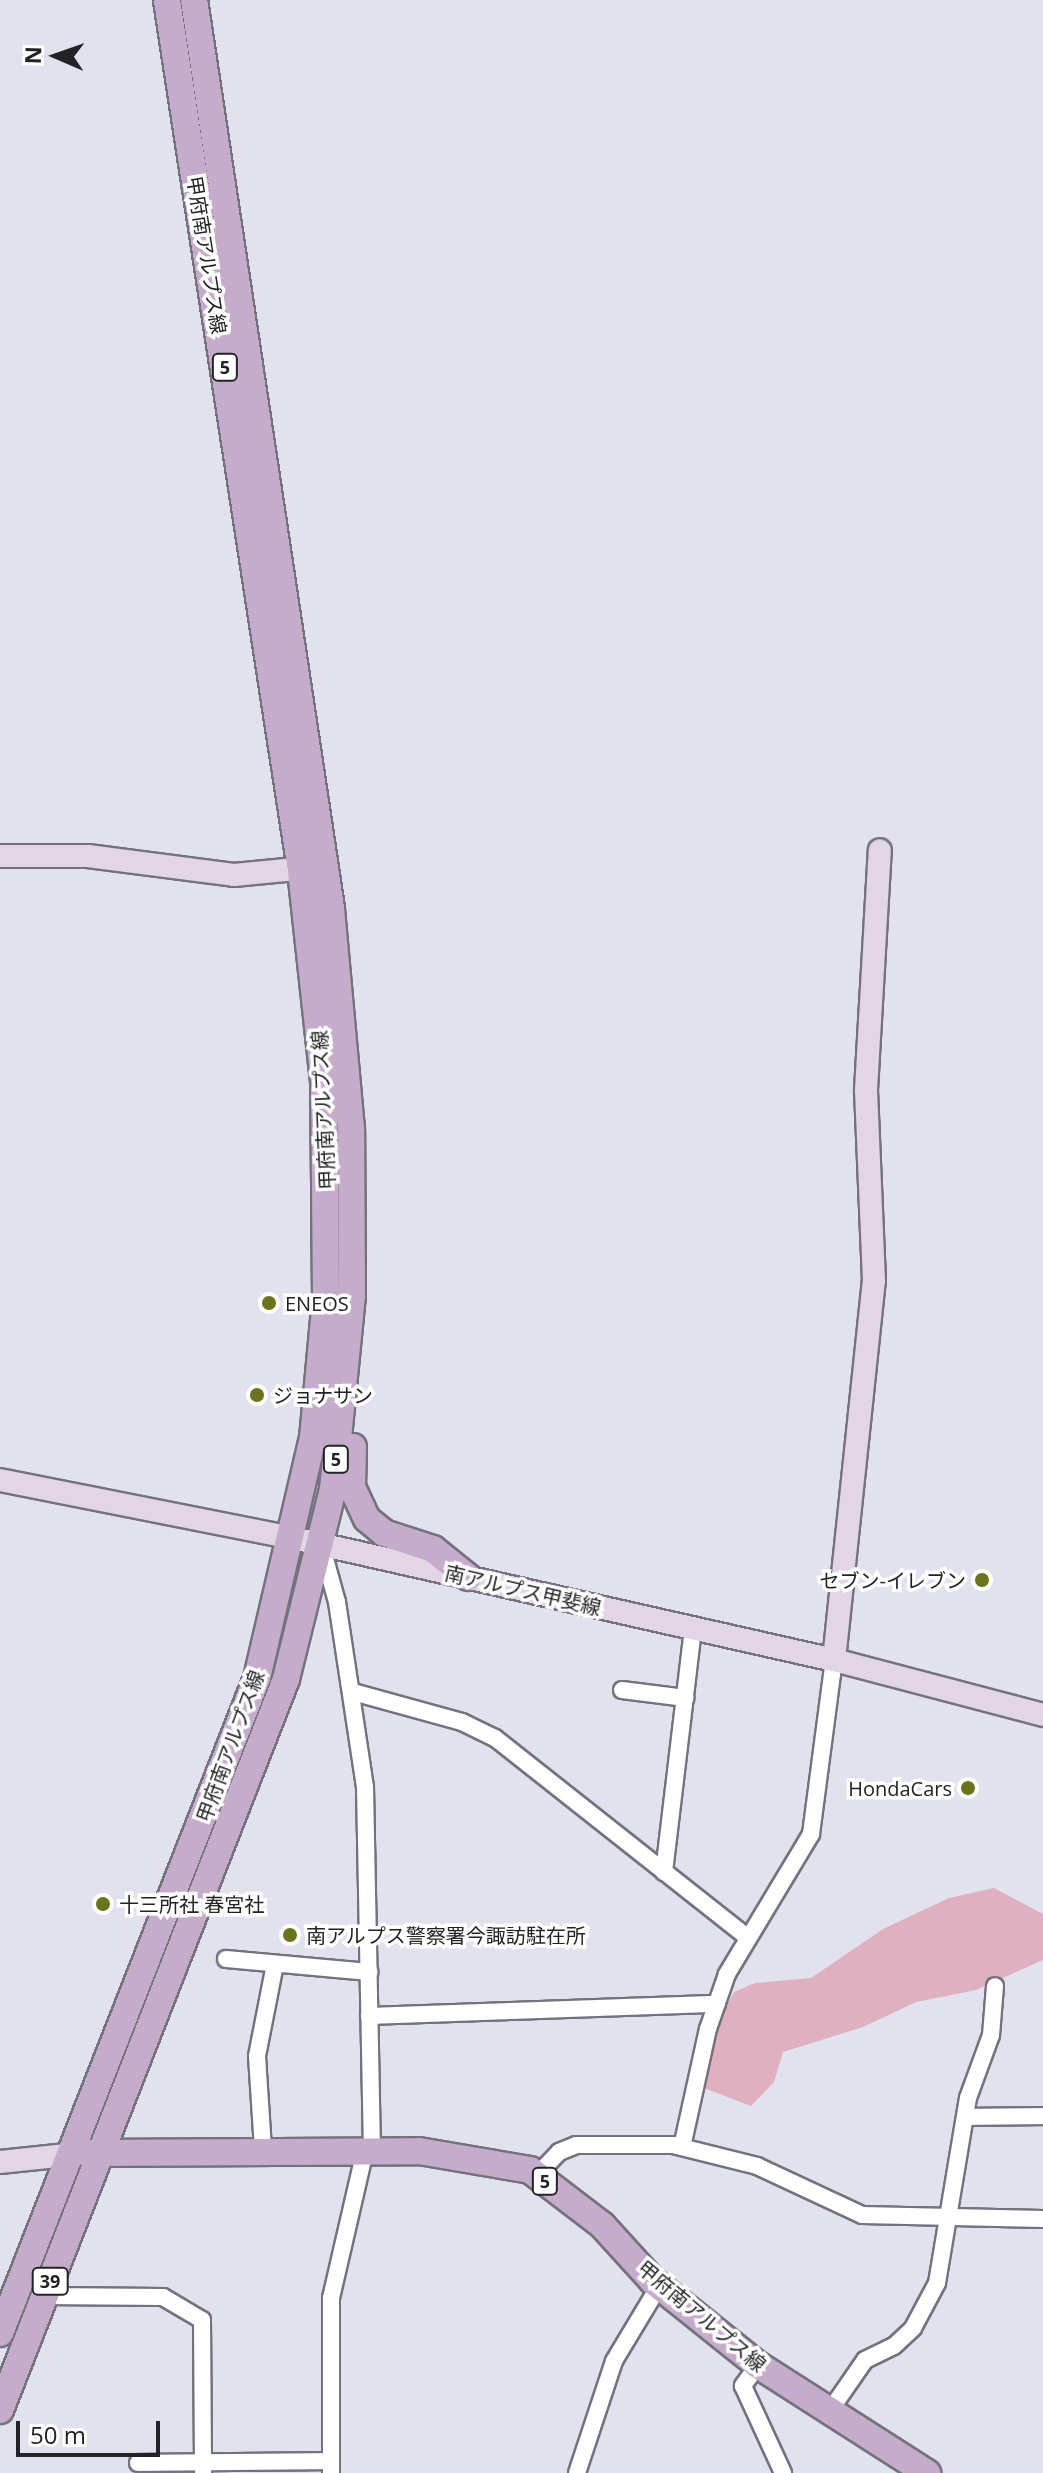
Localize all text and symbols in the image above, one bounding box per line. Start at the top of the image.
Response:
north arrow [16,16,96,96]
text: N [17,46,47,65]
street label: 甲府南アルプス線 [183,174,231,336]
road number: 5 [211,353,239,381]
street label: 甲府南アルプス線 [307,1029,339,1191]
place label: ENEOS [285,1291,349,1315]
marker: ENEOS [260,1294,278,1312]
place label: ジョナサン [273,1383,373,1407]
marker: ジョナサン [248,1386,266,1404]
road number: 5 [322,1445,350,1473]
street label: 南アルプス甲斐線 [442,1560,604,1620]
place label: セブン-イレブン [820,1568,966,1592]
marker: セブン-イレブン [973,1571,991,1589]
street label: 甲府南アルプス線 [191,1667,269,1825]
place label: HondaCars [848,1776,952,1800]
marker: HondaCars [959,1779,977,1797]
place label: 十三所社 春宮社 [119,1892,264,1916]
marker: 十三所社 春宮社 [94,1895,112,1913]
place label: 南アルプス警察署今諏訪駐在所 [306,1923,586,1947]
marker: 南アルプス警察署今諏訪駐在所 [281,1926,299,1944]
road number: 5 [531,2167,559,2195]
street label: 甲府南アルプス線 [633,2255,771,2377]
road number: 39 [30,2267,70,2295]
scale bar [20,2405,164,2455]
text: 50 m [30,2418,86,2451]

